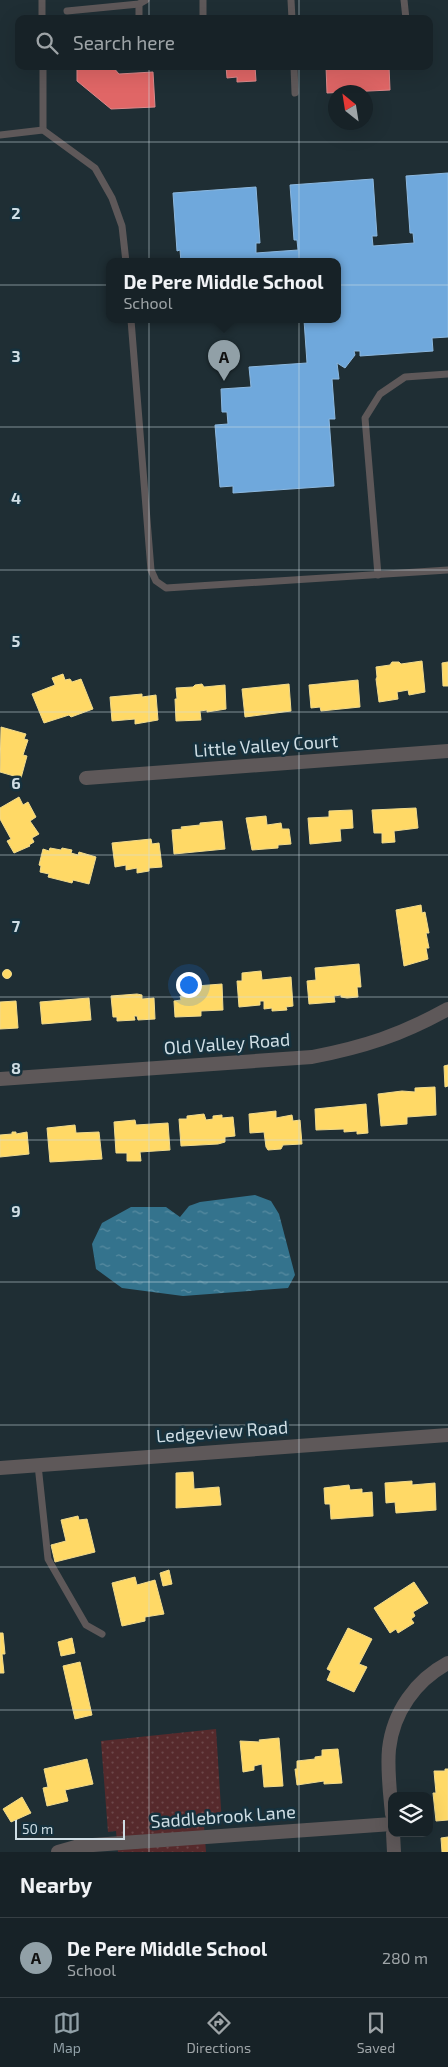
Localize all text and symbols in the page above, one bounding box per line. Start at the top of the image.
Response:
search box [15,15,433,70]
icon: search [33,29,61,57]
text: Search here [73,31,175,54]
north arrow [328,85,373,130]
text: 2 [11,203,21,222]
popup [106,258,341,323]
text: De Pere Middle School [123,270,324,293]
text: School [123,293,172,312]
pin: A [208,340,240,381]
text: 3 [11,346,21,365]
text: 4 [11,488,21,507]
text: 5 [12,631,21,650]
street label: Little Valley Court [193,729,339,761]
text: 6 [11,773,21,792]
text: 7 [12,916,21,935]
your location [176,972,202,998]
street label: Old Valley Road [163,1028,291,1058]
text: 8 [11,1058,21,1077]
text: 9 [11,1201,21,1220]
street label: Ledgeview Road [155,1415,289,1447]
map controls [388,1792,433,1837]
button: layers [388,1792,433,1837]
street label: Saddlebrook Lane [150,1800,296,1832]
scale bar [15,1817,125,1840]
text: 50 m [22,1820,53,1837]
text: Nearby [20,1872,92,1897]
text: De Pere Middle School [67,1937,267,1960]
text: A [31,1948,41,1967]
text: 280 m [382,1948,428,1967]
text: School [67,1960,116,1979]
tab: Map [53,2009,81,2056]
tab: Directions [187,2009,251,2056]
tab: Saved [357,2009,395,2056]

